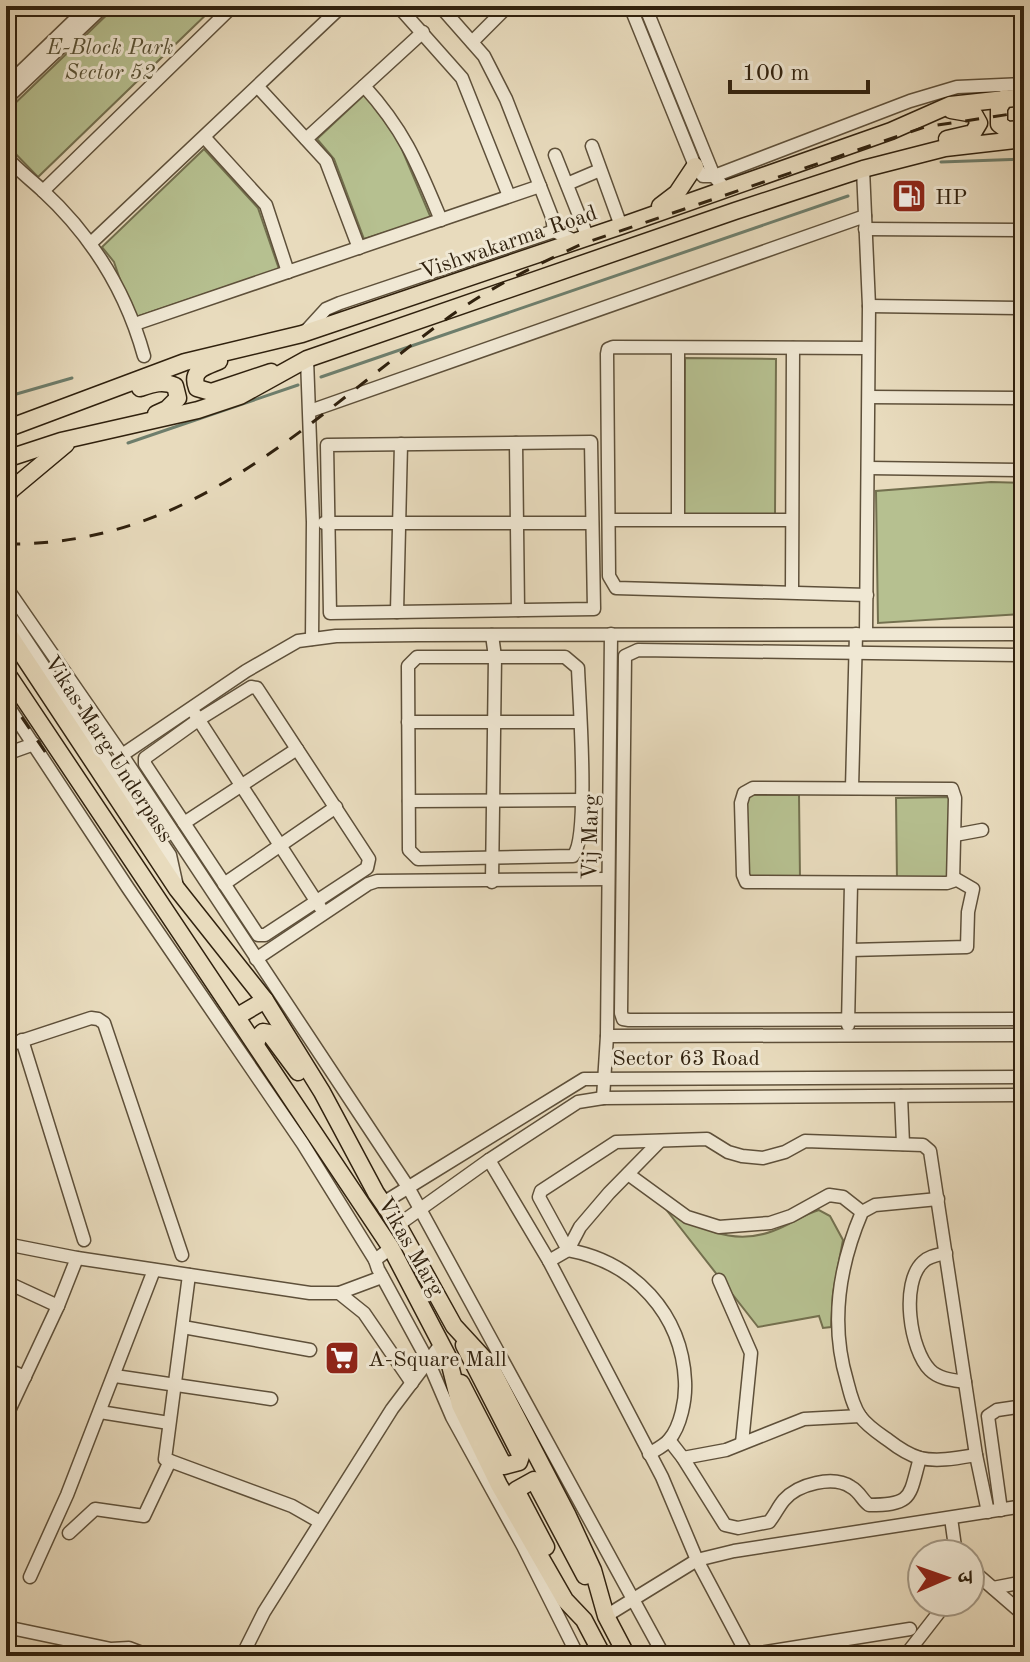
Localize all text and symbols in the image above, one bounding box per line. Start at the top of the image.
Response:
park label: E-Block Park Sector 52 [46,37,174,84]
scale bar [730,44,868,94]
text: 100 m [742,62,810,86]
fuel station icon: HP [890,177,928,215]
place label: HP [935,187,967,209]
street label: Vishwakarma Road [417,202,600,283]
street label: Vikas Marg Underpass [40,652,177,846]
street label: Vij Marg [579,794,603,880]
street label: Sector 63 Road [612,1048,760,1070]
street label: Vikas Marg [373,1194,447,1300]
supermarket icon: A-Square Mall [323,1339,361,1377]
place label: A-Square Mall [368,1349,507,1371]
north arrow [906,1538,986,1618]
text: उ [953,1569,975,1585]

